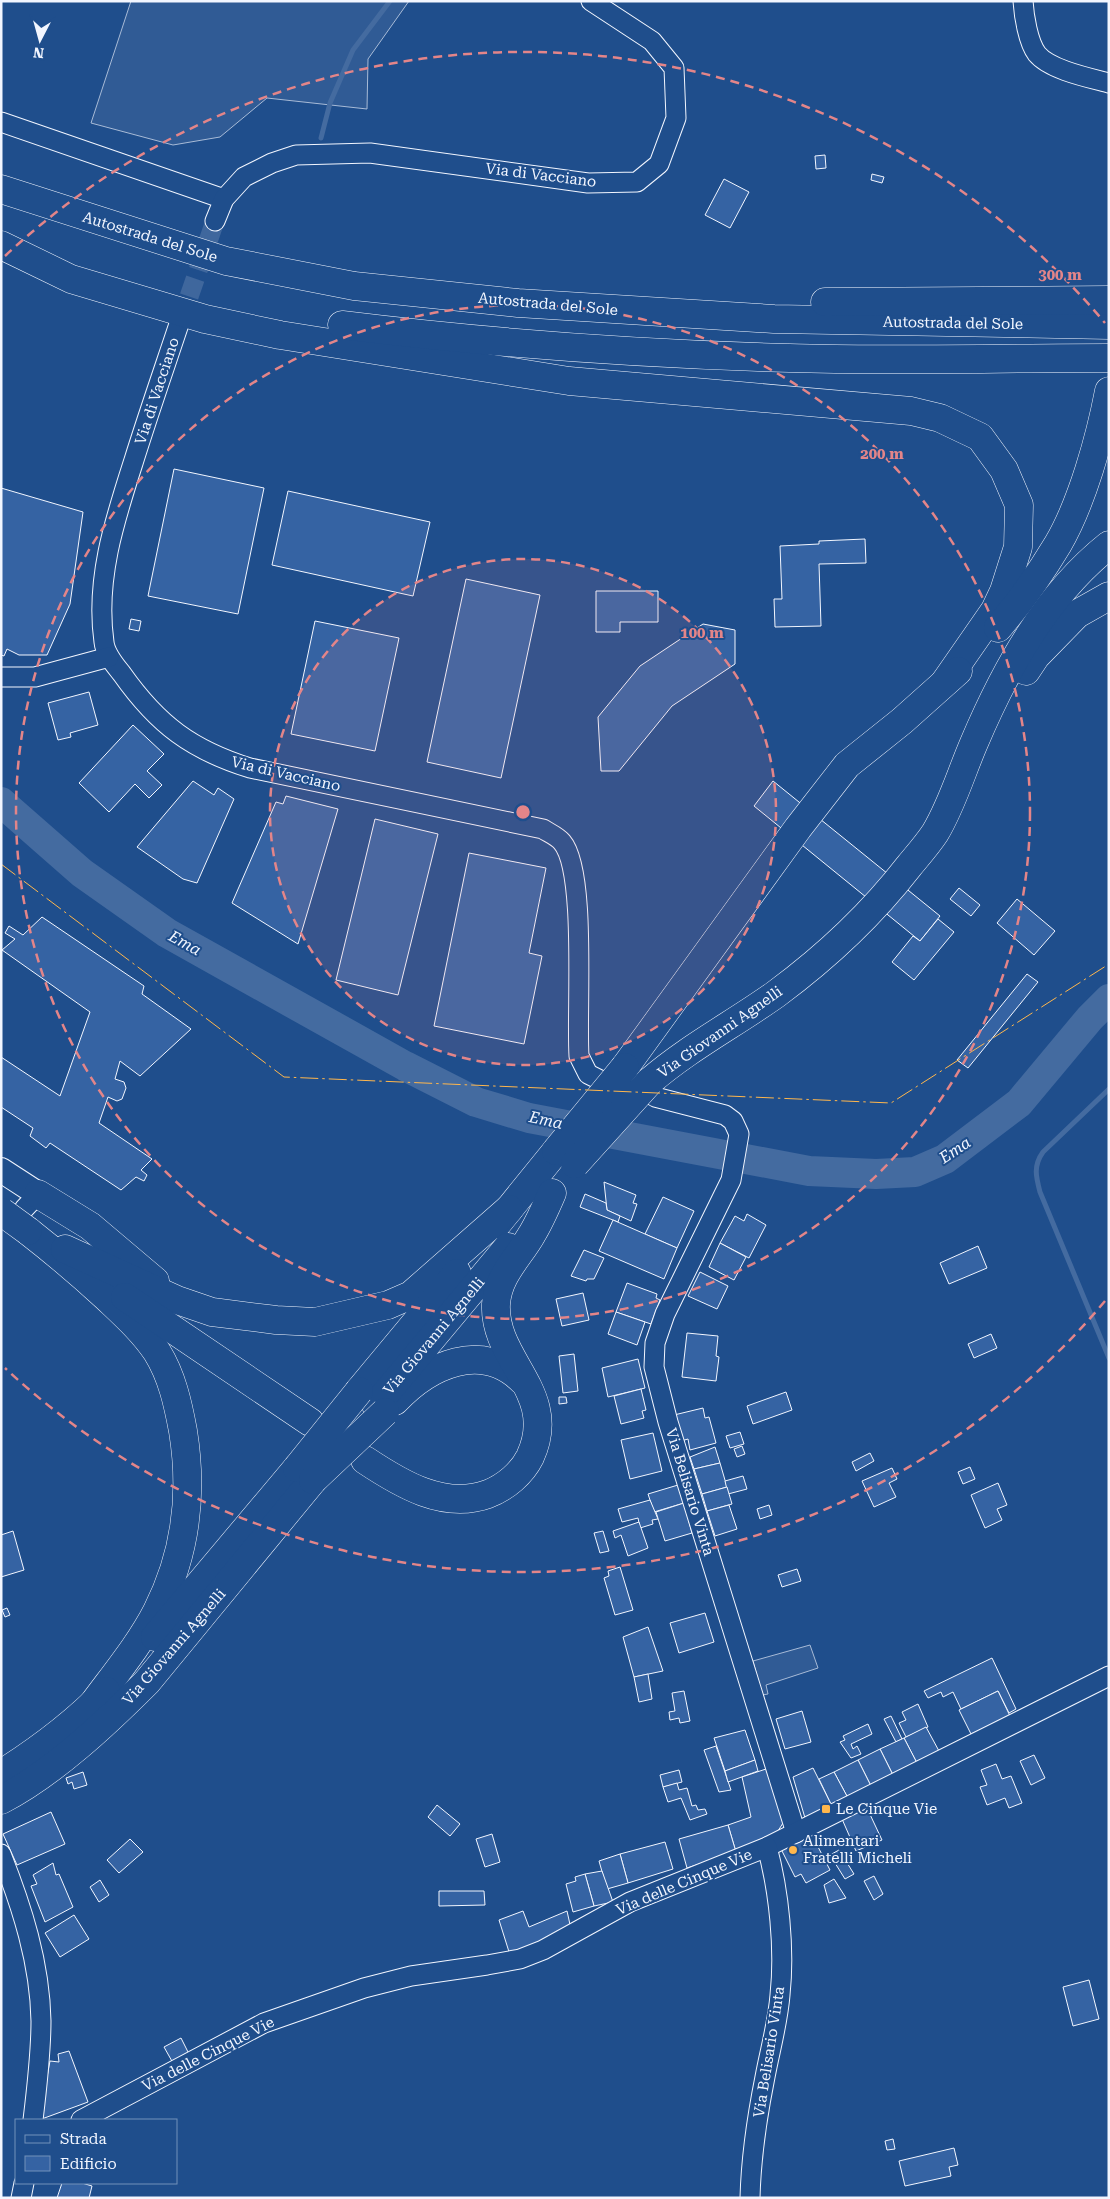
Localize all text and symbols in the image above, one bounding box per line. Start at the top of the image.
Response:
north arrow [15,15,65,65]
text: N [32,44,45,61]
street label: Via di Vacciano [485,159,597,191]
street label: Autostrada del Sole [80,208,220,266]
text: 300 m [1038,266,1082,284]
street label: Autostrada del Sole [477,289,619,319]
street label: Autostrada del Sole [883,313,1023,333]
street label: Via di Vacciano [131,335,183,447]
text: 200 m [860,445,904,463]
text: 100 m [680,624,724,642]
street label: Via di Vacciano [230,753,342,795]
centre of rings [514,803,532,821]
water label: Ema [165,926,205,960]
street label: Via Giovanni Agnelli [654,982,786,1082]
water label: Ema [526,1107,565,1133]
water label: Ema [935,1132,975,1168]
street label: Via Giovanni Agnelli [380,1273,489,1398]
street label: Via Belisario Vinta [662,1426,718,1558]
street label: Via Giovanni Agnelli [119,1585,229,1709]
place label: Le Cinque Vie [836,1800,937,1818]
marker: Le Cinque Vie [820,1803,832,1815]
place label: Alimentari Fratelli Micheli [803,1832,912,1867]
marker: Alimentari Fratelli Micheli [787,1844,799,1856]
street label: Via delle Cinque Vie [613,1845,755,1919]
street label: Via Belisario Vinta [750,1985,788,2119]
street label: Via delle Cinque Vie [139,2013,277,2095]
legend [15,2119,178,2184]
text: Strada [60,2130,107,2148]
text: Edificio [60,2155,117,2173]

